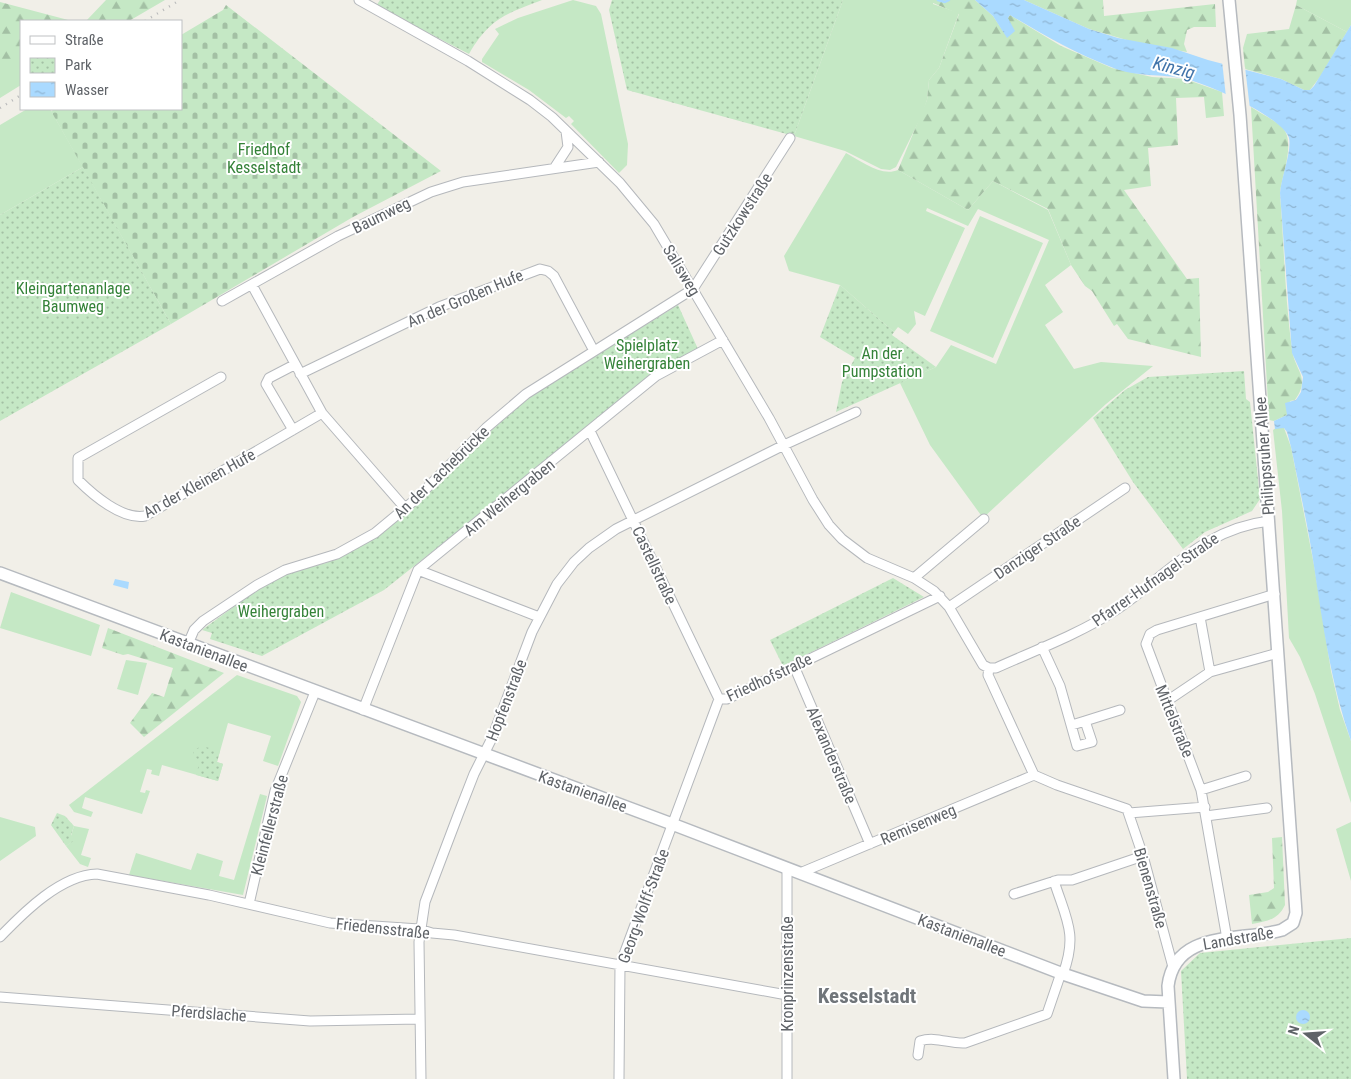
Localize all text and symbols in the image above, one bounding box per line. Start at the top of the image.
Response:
legend [20,20,182,110]
text: Straße [65,31,104,49]
water label: Kinzig [1151,52,1198,83]
text: Park [65,56,92,74]
text: Wasser [65,81,109,99]
park label: Friedhof Kesselstadt [227,140,301,177]
street label: Gutzkowstraße [709,169,776,259]
street label: Baumweg [349,193,413,238]
street label: Salisweg [659,241,704,299]
street label: An der Großen Hufe [404,265,526,331]
park label: Kleingartenanlage Baumweg [16,279,130,316]
park label: Spielplatz Weihergraben [604,336,690,373]
park label: An der Pumpstation [842,344,922,381]
street label: Philippsruher Allee [1251,396,1278,516]
street label: An der Lachebrücke [390,422,493,523]
street label: An der Kleinen Hufe [140,445,258,522]
street label: Am Weihergraben [460,455,559,540]
street label: Danziger Straße [990,511,1084,583]
street label: Castellstraße [628,523,681,607]
street label: Pfarrer-Hufnagel-Straße [1088,529,1222,630]
park label: Weihergraben [238,602,324,621]
street label: Kastanienallee [157,625,251,676]
street label: Friedhofstraße [723,649,815,706]
street label: Hopfenstraße [482,657,531,744]
street label: Mittelstraße [1151,682,1198,760]
street label: Alexanderstraße [803,704,860,806]
street label: Kastanienallee [536,767,630,816]
street label: Kleinfellerstraße [247,773,292,878]
street label: Remisenweg [878,800,959,849]
street label: Georg-Wolff-Straße [614,846,673,966]
street label: Bienenstraße [1130,846,1171,931]
street label: Kastanienallee [915,910,1009,961]
street label: Friedensstraße [335,914,431,943]
street label: Kronprinzenstraße [778,916,797,1032]
street label: Landstraße [1201,923,1275,954]
district label: Kesselstadt [818,984,916,1008]
street label: Pferdslache [171,1001,247,1026]
north arrow [1281,1009,1331,1059]
text: N [1285,1024,1302,1037]

